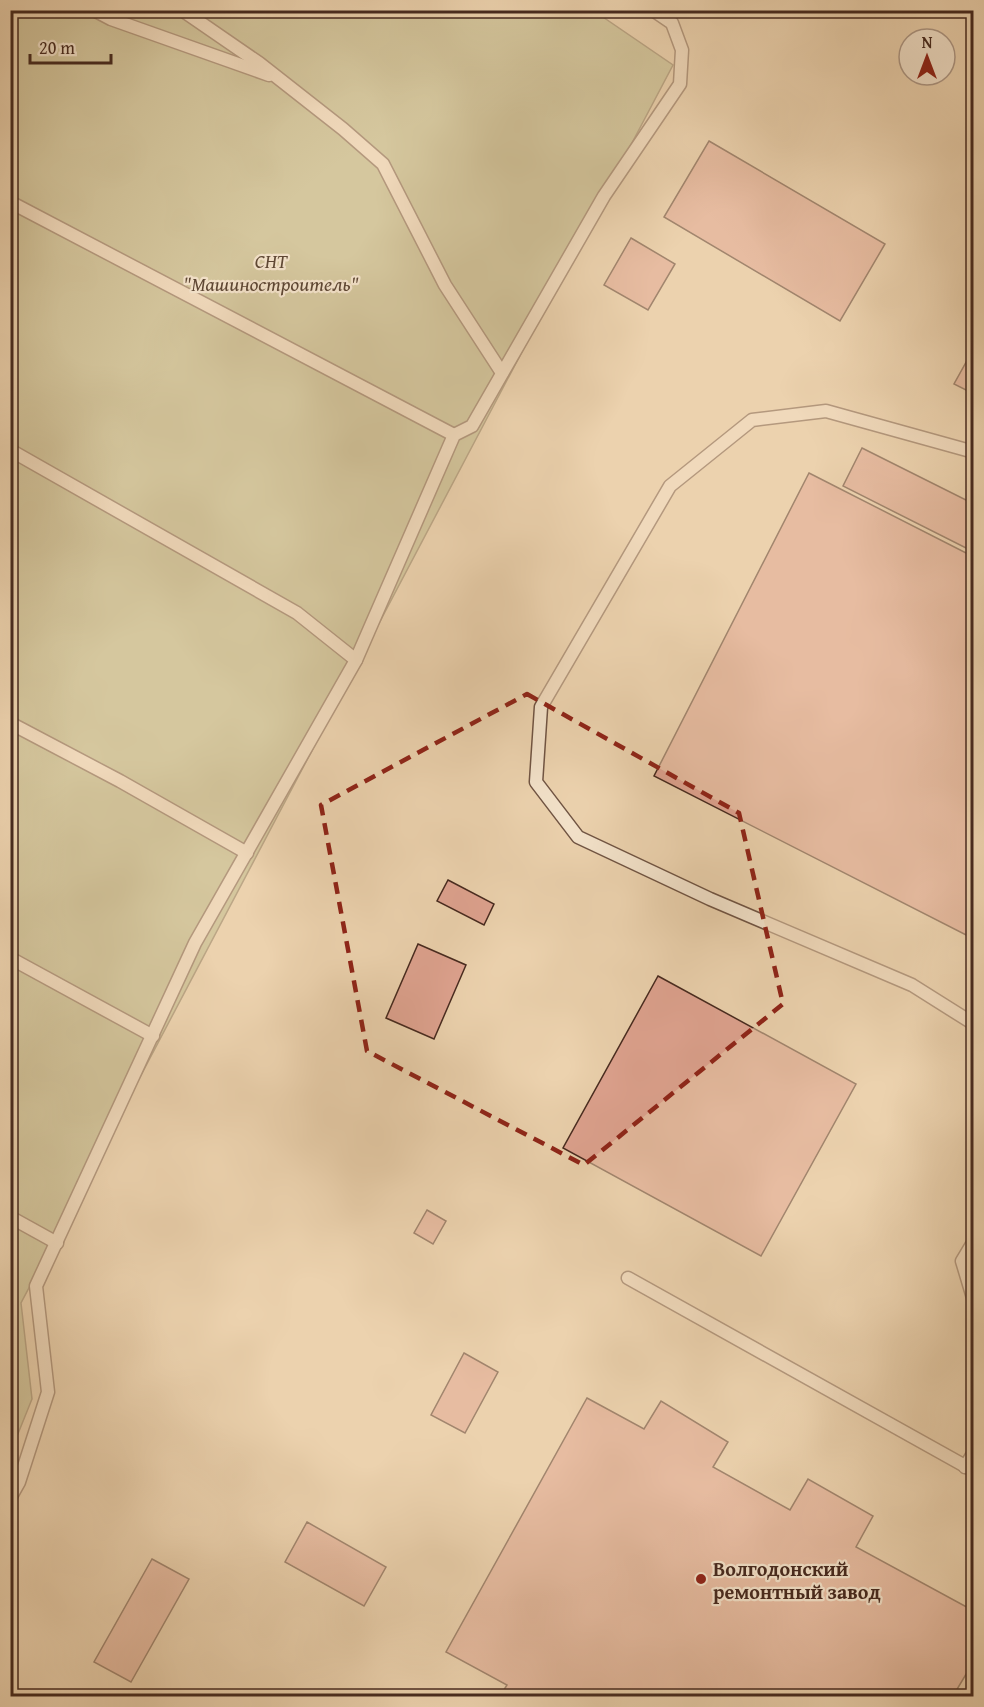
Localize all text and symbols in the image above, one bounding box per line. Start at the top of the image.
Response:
scale bar [30,27,111,65]
north arrow [897,27,957,87]
text: N [922,30,933,54]
text: 20 m [39,34,75,61]
park label: СНТ "Машиностроитель" [183,246,359,298]
place label: Волгодонский ремонтный завод [713,1554,881,1606]
marker: Волгодонский ремонтный завод [694,1572,708,1586]

